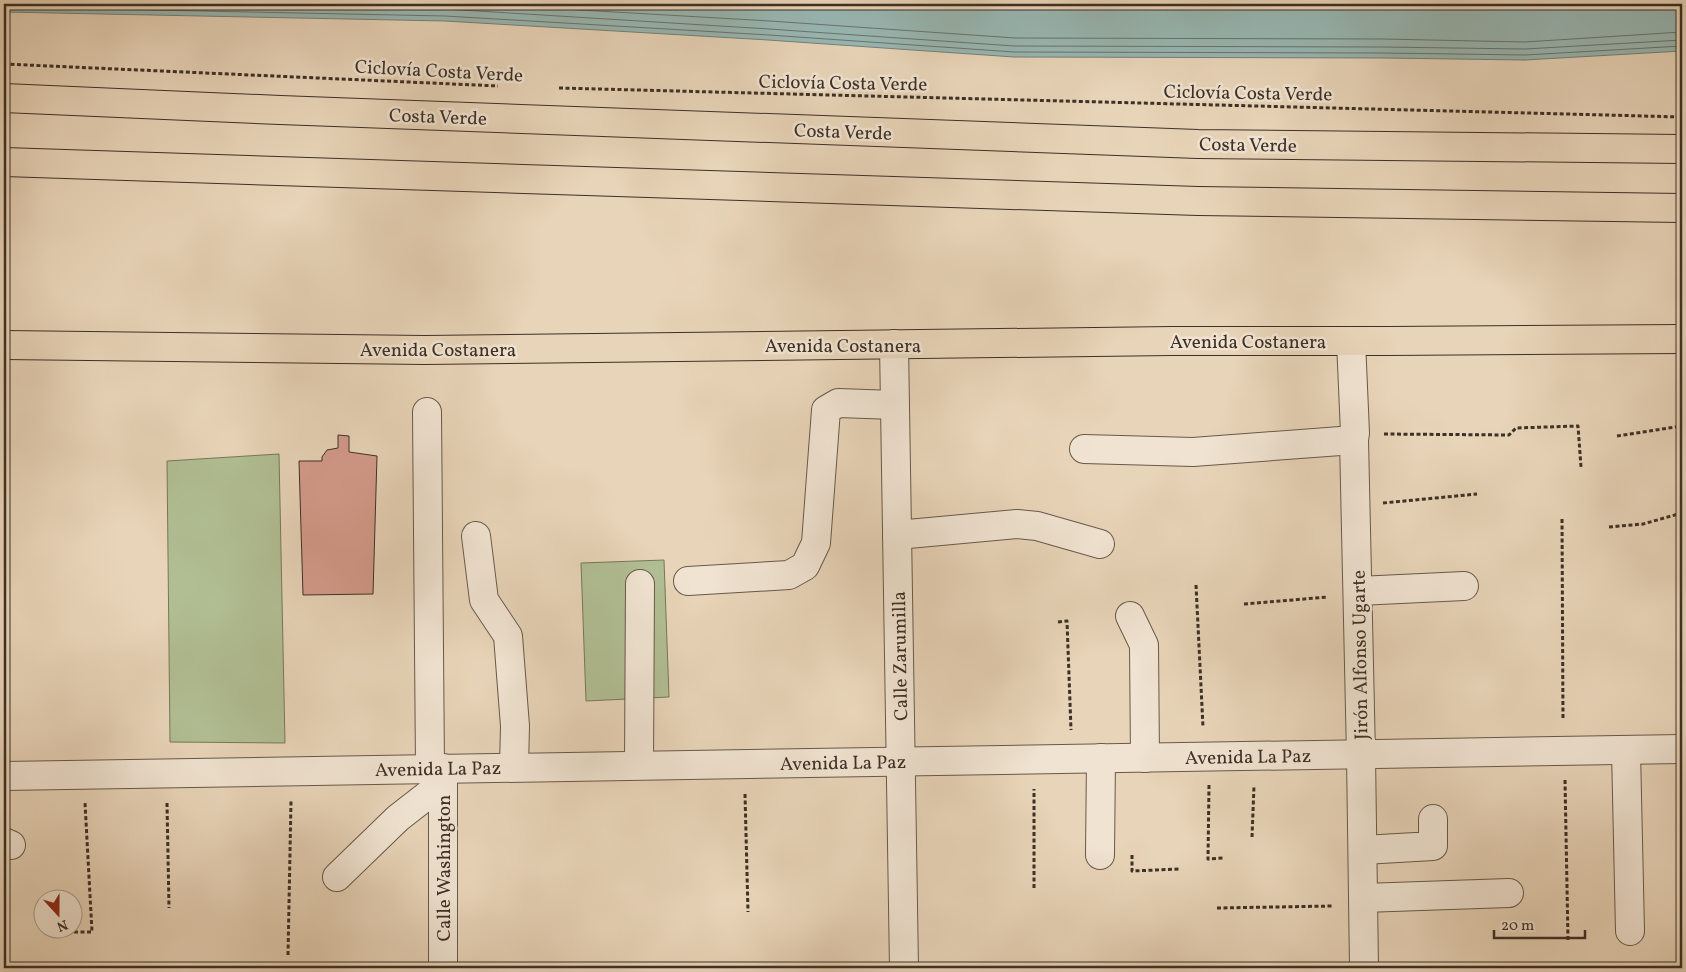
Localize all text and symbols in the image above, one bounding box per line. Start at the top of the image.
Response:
street label: Ciclovía Costa Verde [354,55,524,89]
street label: Ciclovía Costa Verde [758,70,928,98]
street label: Ciclovía Costa Verde [1163,80,1333,108]
street label: Costa Verde [389,103,487,133]
street label: Costa Verde [794,118,892,148]
street label: Costa Verde [1199,132,1297,160]
street label: Avenida Costanera [1170,330,1326,356]
street label: Avenida Costanera [765,334,921,360]
street label: Avenida Costanera [360,338,516,364]
street label: Jirón Alfonso Ugarte [1347,570,1375,740]
street label: Calle Zarumilla [887,591,915,721]
street label: Avenida La Paz [1185,744,1311,772]
street label: Avenida La Paz [780,750,906,778]
street label: Avenida La Paz [375,756,501,784]
street label: Calle Washington [432,795,458,941]
north arrow [32,890,82,940]
scale bar [1494,907,1585,939]
text: N [54,914,70,935]
text: 20 m [1501,916,1534,937]

